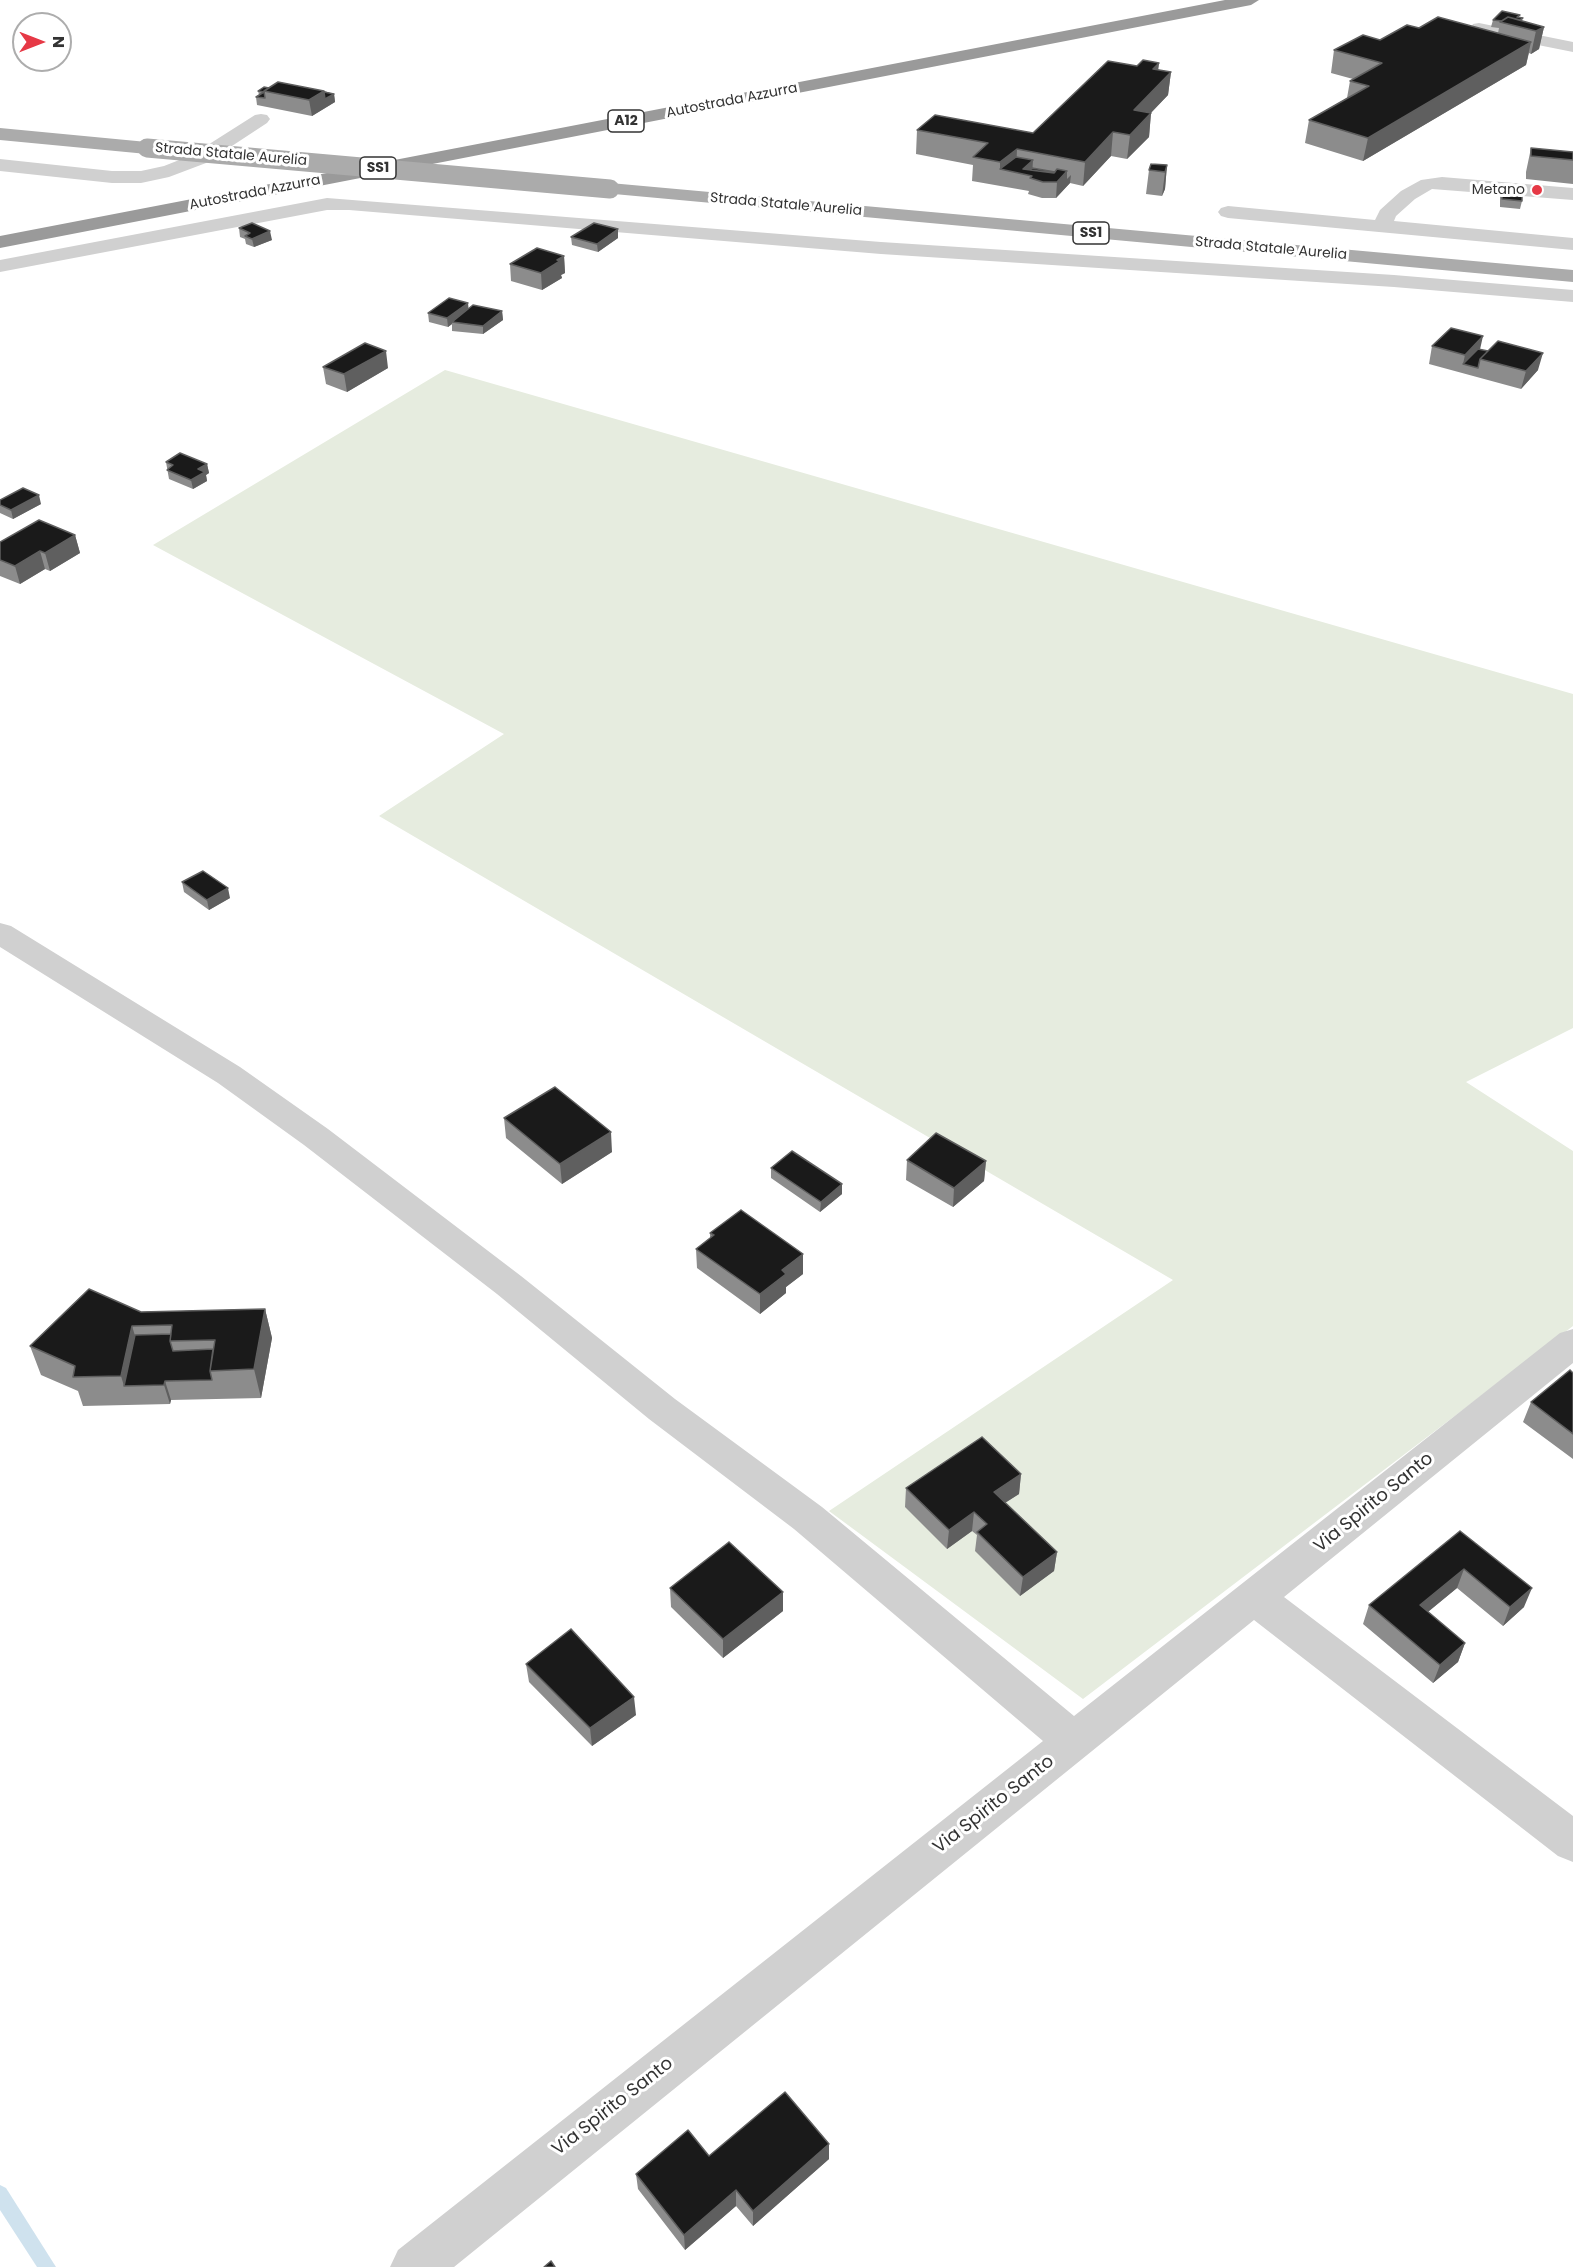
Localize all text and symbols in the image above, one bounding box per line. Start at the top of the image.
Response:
north arrow [12,12,72,72]
text: N [47,36,70,48]
street label: Autostrada Azzurra [665,80,799,122]
road number: A12 [608,110,644,132]
street label: Strada Statale Aurelia [154,140,308,170]
road number: SS1 [360,157,396,179]
street label: Autostrada Azzurra [188,172,322,214]
place label: Metano [1472,182,1525,198]
marker: Metano [1530,183,1544,197]
street label: Strada Statale Aurelia [709,190,863,220]
road number: SS1 [1073,222,1109,244]
street label: Strada Statale Aurelia [1194,234,1348,264]
street label: Via Spirito Santo [1310,1448,1438,1558]
street label: Via Spirito Santo [929,1751,1059,1859]
street label: Via Spirito Santo [548,2053,678,2161]

